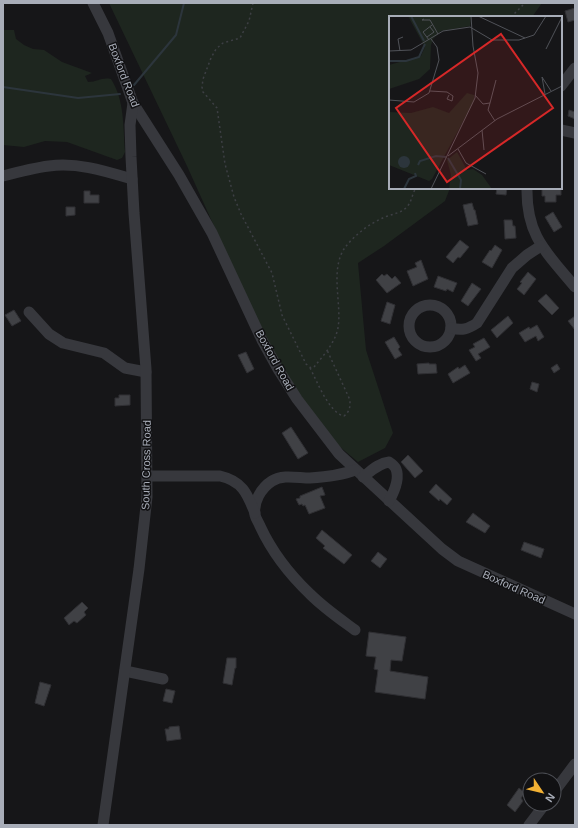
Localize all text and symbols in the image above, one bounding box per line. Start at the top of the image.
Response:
inset map [389,16,562,189]
street label: Boxford Road [106,41,142,109]
street label: Boxford Road [253,328,297,392]
street label: South Cross Road [139,420,153,510]
street label: Boxford Road [481,568,547,606]
north arrow [522,772,562,812]
text: N [543,791,557,804]

